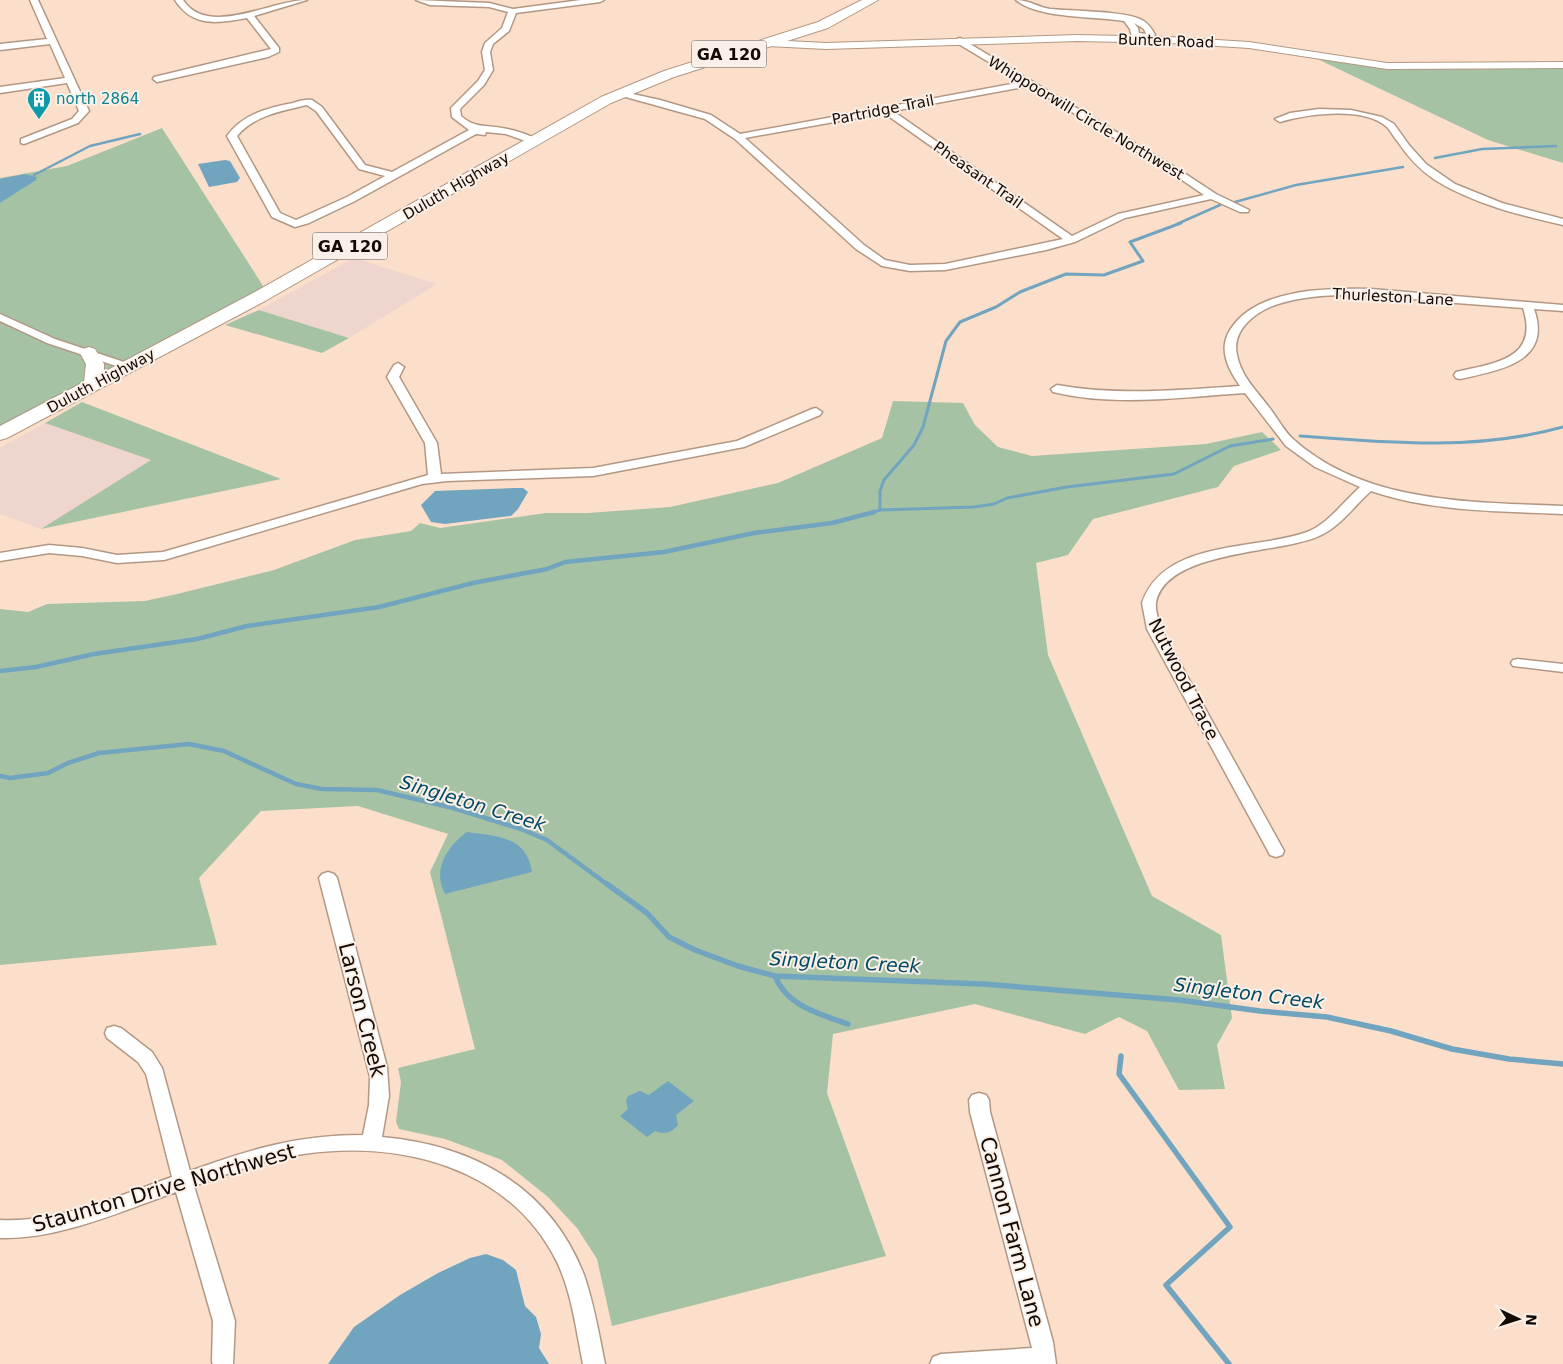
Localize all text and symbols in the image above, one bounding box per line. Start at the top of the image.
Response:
street label: Bunten Road [1118,30,1214,52]
road number: GA 120 [692,41,766,68]
street label: Whippoorwill Circle Northwest [985,52,1187,184]
building icon: north 2864 [26,86,52,120]
place label: north 2864 [56,90,139,108]
street label: Partridge Trail [830,91,936,129]
street label: Pheasant Trail [930,138,1026,212]
street label: Duluth Highway [400,148,512,224]
road number: GA 120 [312,232,388,260]
street label: Thurleston Lane [1331,285,1454,309]
street label: Duluth Highway [44,345,158,417]
street label: Nutwood Trace [1144,615,1224,743]
water label: Singleton Creek [398,770,549,836]
street label: Larson Creek [334,940,391,1081]
water label: Singleton Creek [769,947,922,977]
water label: Singleton Creek [1173,973,1326,1013]
street label: Cannon Farm Lane [975,1134,1049,1330]
street label: Staunton Drive Northwest [30,1139,298,1237]
north arrow [1493,1294,1543,1344]
text: N [1523,1314,1539,1326]

